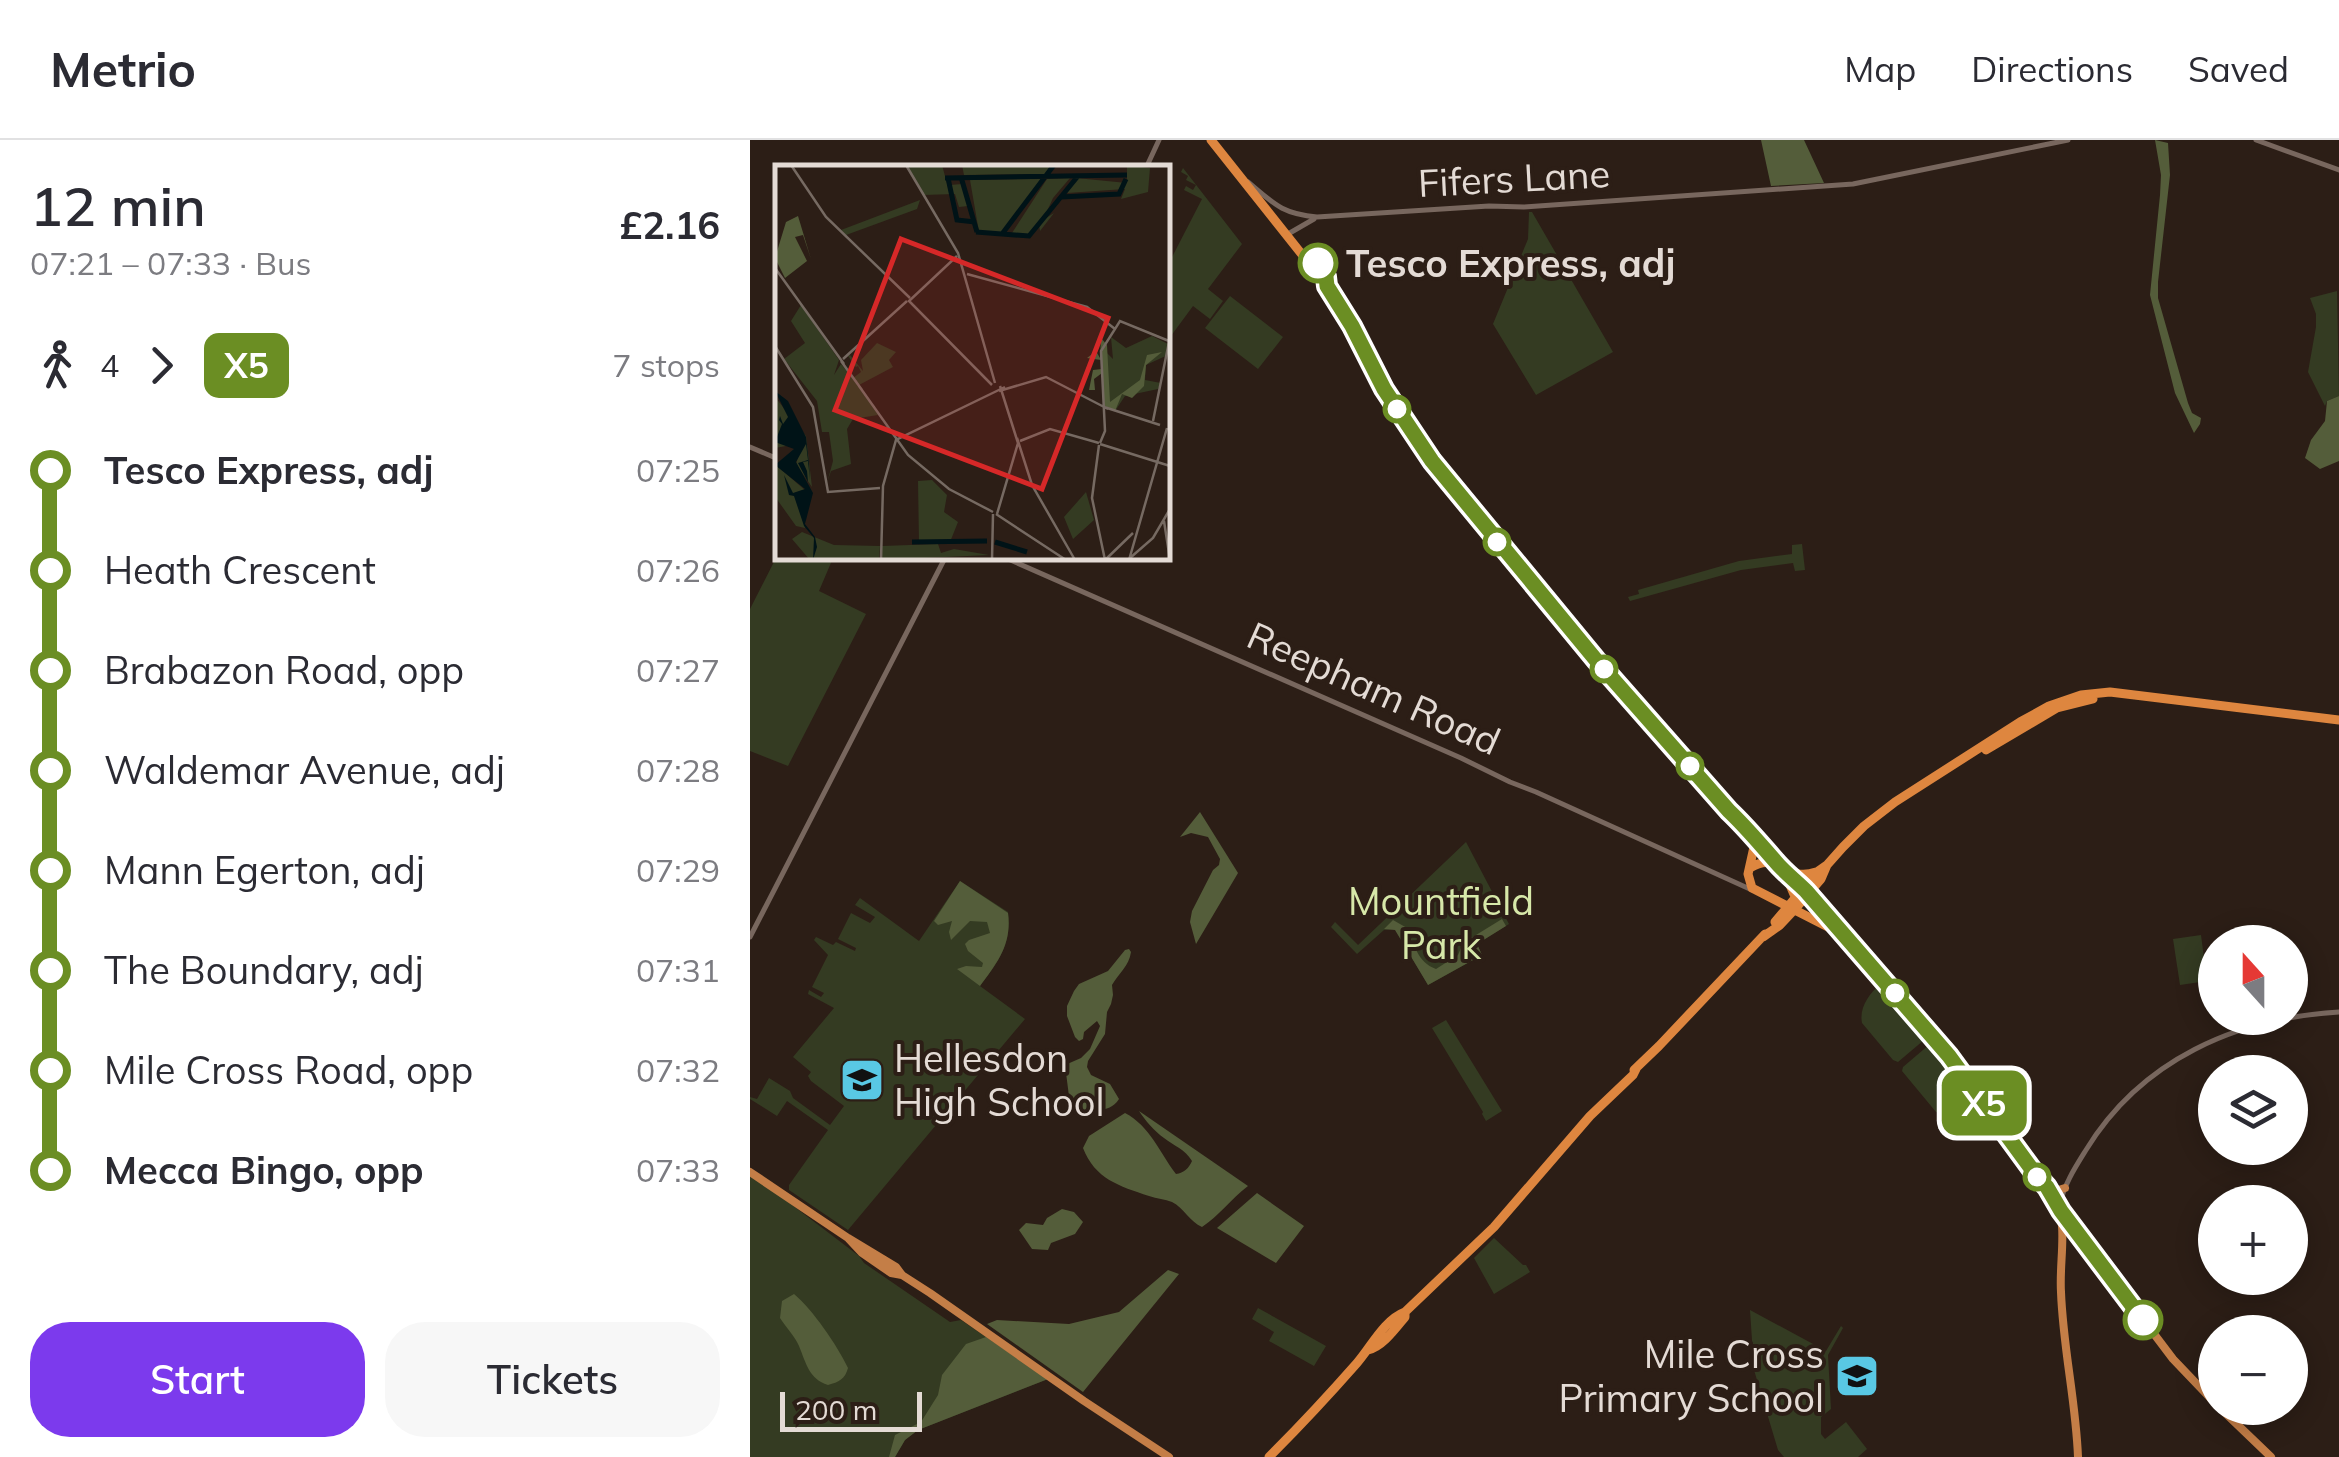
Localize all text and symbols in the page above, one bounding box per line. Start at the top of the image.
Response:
text: Metrio [50,39,196,99]
text: Map [1844,47,1916,91]
text: Directions [1971,47,2133,91]
text: Saved [2188,47,2289,91]
street label: Fifers Lane [1417,149,1611,207]
inset map [775,165,1170,560]
text: 12 min [30,171,206,240]
text: £2.16 [619,201,720,249]
place label: Tesco Express, adj [1346,239,1675,287]
text: 07:21 – 07:33 · Bus [30,243,311,283]
marker: Tesco Express, adj [1299,244,1337,282]
icon: walk [30,338,85,393]
icon: forward [134,338,189,393]
text: X5 [224,343,269,387]
text: 4 [100,345,119,385]
text: 7 stops [612,345,720,385]
unlabelled marker [1384,396,1410,422]
text: Tesco Express, adj [104,446,433,494]
text: 07:25 [636,450,720,490]
unlabelled marker [1484,529,1510,555]
text: Heath Crescent [104,546,376,594]
text: 07:26 [636,550,720,590]
street label: Reepham Road [1240,611,1508,765]
text: Brabazon Road, opp [104,646,464,694]
text: 07:27 [636,650,720,690]
unlabelled marker [1591,656,1617,682]
text: Waldemar Avenue, adj [104,746,505,794]
text: 07:28 [636,750,720,790]
unlabelled marker [1677,753,1703,779]
text: Mann Egerton, adj [104,846,425,894]
text: 07:29 [636,850,720,890]
park label: Mountfield Park [1348,877,1534,969]
north arrow [2198,925,2308,1035]
map controls [2198,925,2308,1425]
text: The Boundary, adj [104,946,424,994]
text: 07:31 [636,950,720,990]
unlabelled marker [1882,980,1908,1006]
place label: Hellesdon High School [894,1034,1104,1126]
text: Mile Cross Road, opp [104,1046,473,1094]
text: 07:32 [636,1050,720,1090]
button: layers [2198,1055,2308,1165]
school or university icon: Hellesdon High School [839,1057,885,1103]
line badge: X5 [1939,1070,2029,1136]
text: X5 [1962,1081,2006,1125]
text: Mecca Bingo, opp [104,1146,424,1194]
text: 07:33 [636,1150,720,1190]
unlabelled marker [2024,1164,2050,1190]
button: + [2198,1185,2308,1295]
unlabelled marker [2124,1301,2162,1339]
button: − [2198,1315,2308,1425]
button: Start [30,1322,365,1437]
button: Tickets [385,1322,720,1437]
place label: Mile Cross Primary School [1558,1330,1824,1422]
school or university icon: Mile Cross Primary School [1834,1353,1880,1399]
scale bar [780,1387,922,1432]
text: 200 m [795,1392,877,1427]

